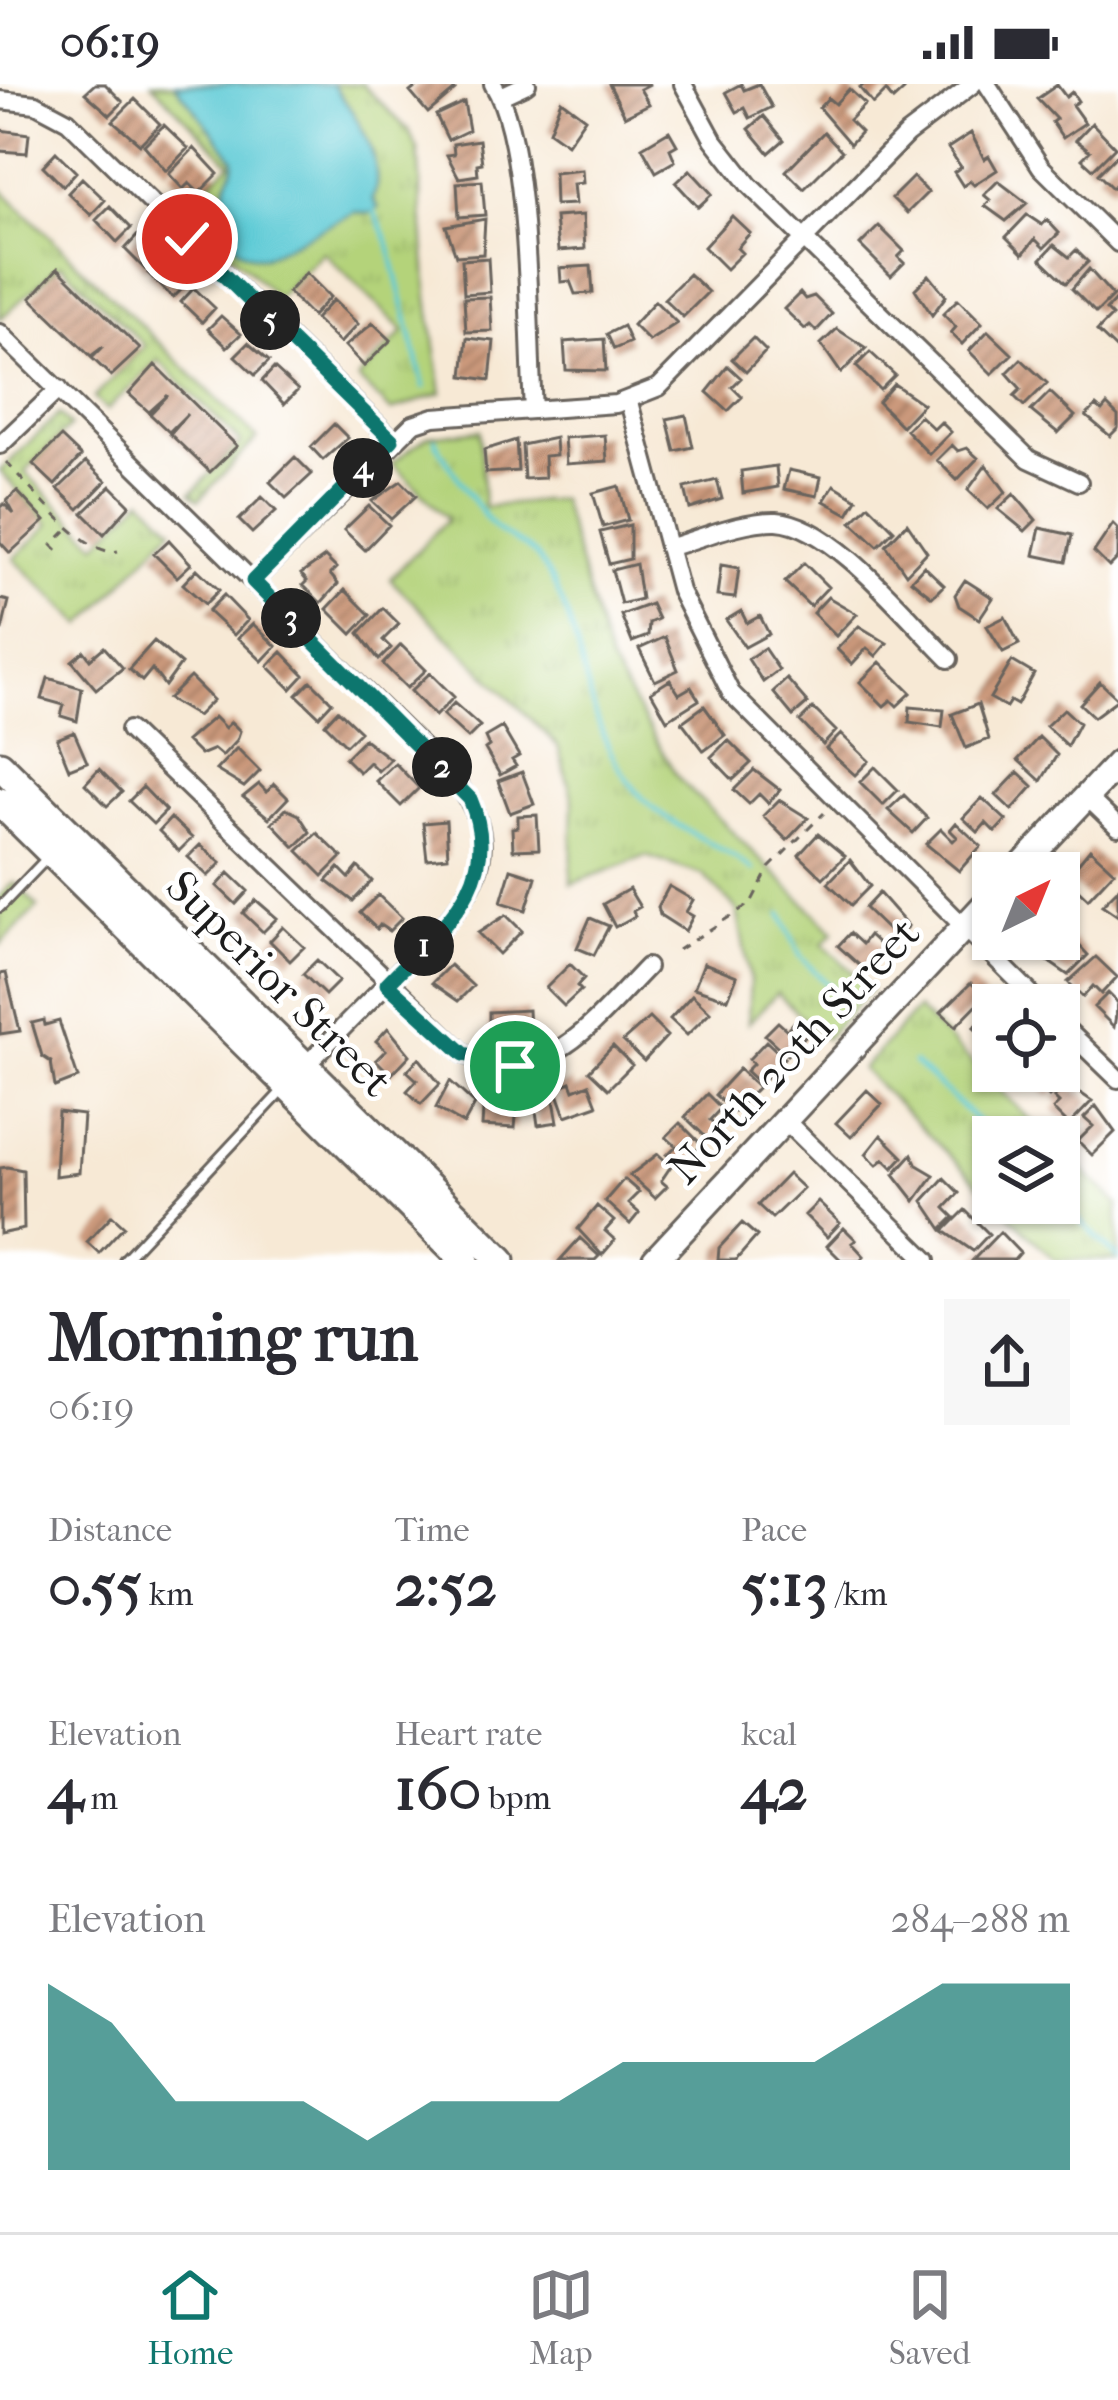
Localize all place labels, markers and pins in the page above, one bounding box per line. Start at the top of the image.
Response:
pin [136,188,238,290]
pin: 5 [240,290,300,350]
pin: 4 [333,438,393,498]
pin: 3 [261,588,321,648]
pin: 2 [412,737,472,797]
pin: 1 [394,916,454,976]
pin [464,1015,566,1117]

